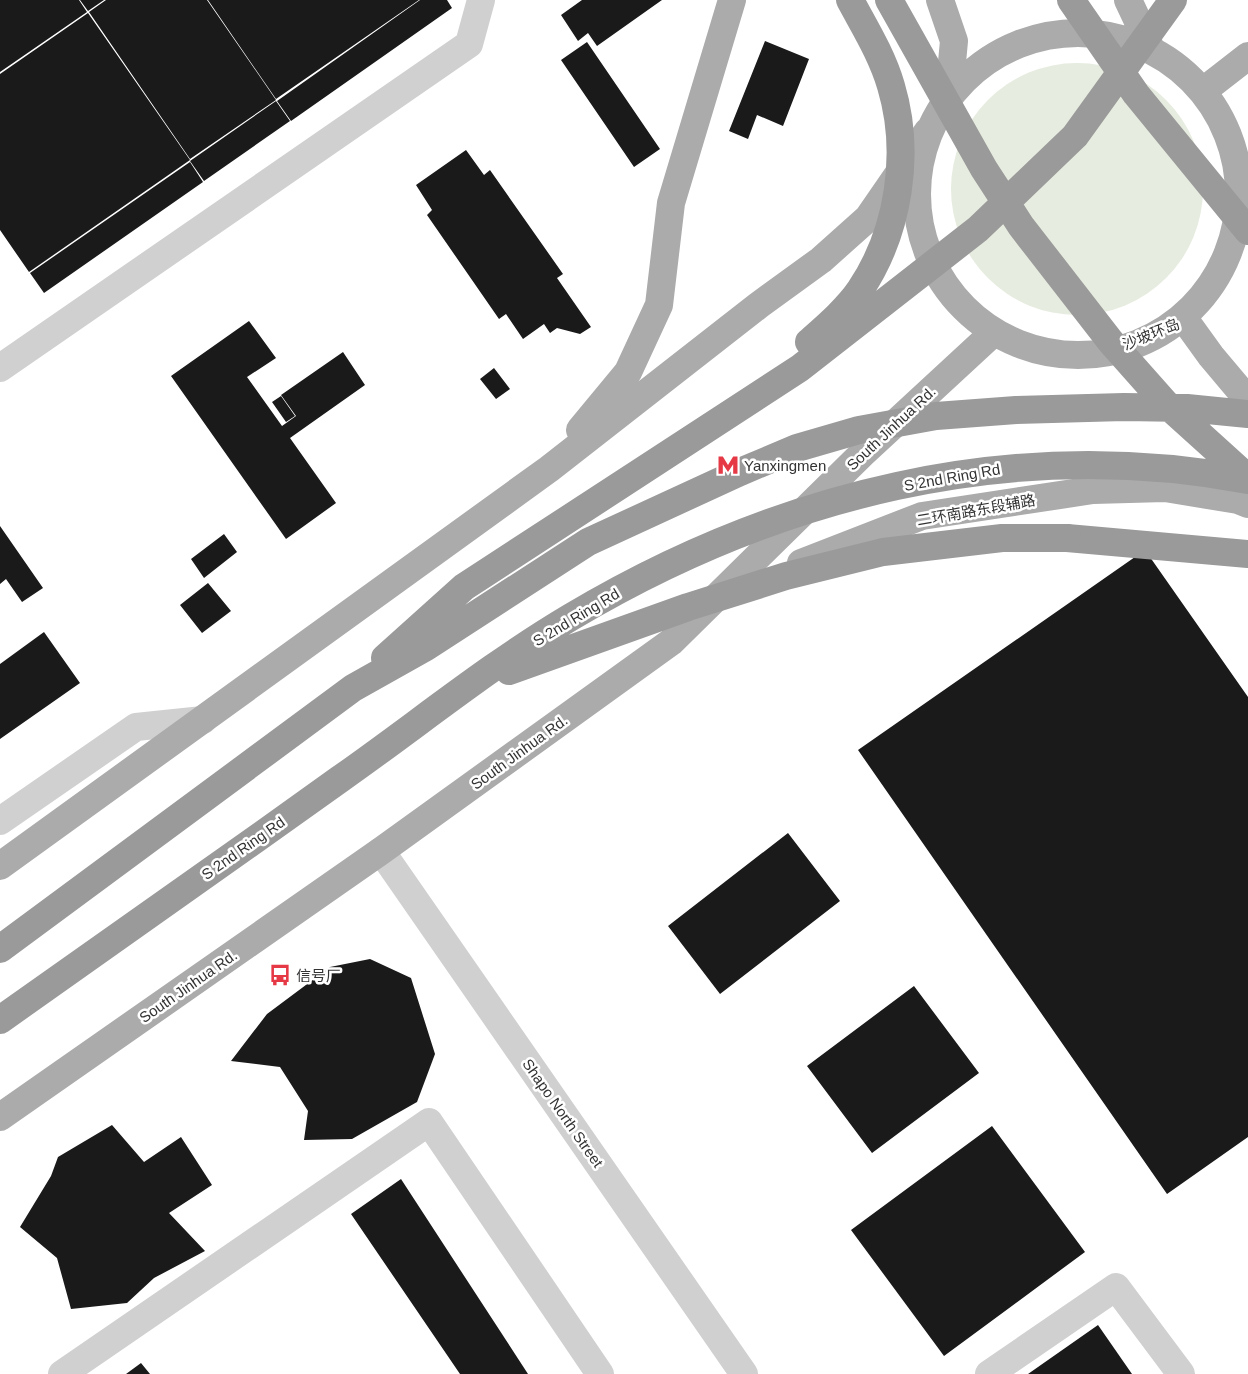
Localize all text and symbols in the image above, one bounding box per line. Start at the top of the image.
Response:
street label: 沙坡环岛 [1120,315,1182,353]
street label: South Jinhua Rd. [843,383,939,473]
metro station icon: Yanxingmen [715,452,741,478]
place label: Yanxingmen [744,457,826,474]
street label: S 2nd Ring Rd [902,460,1002,494]
street label: 二环南路东段辅路 [915,491,1037,529]
street label: S 2nd Ring Rd [530,585,622,649]
street label: South Jinhua Rd. [467,711,571,793]
street label: S 2nd Ring Rd [198,813,288,883]
street label: South Jinhua Rd. [136,946,240,1026]
bus stop icon: 信号厂 [267,962,293,988]
place label: 信号厂 [296,967,341,984]
street label: Shapo North Street [519,1056,607,1171]

